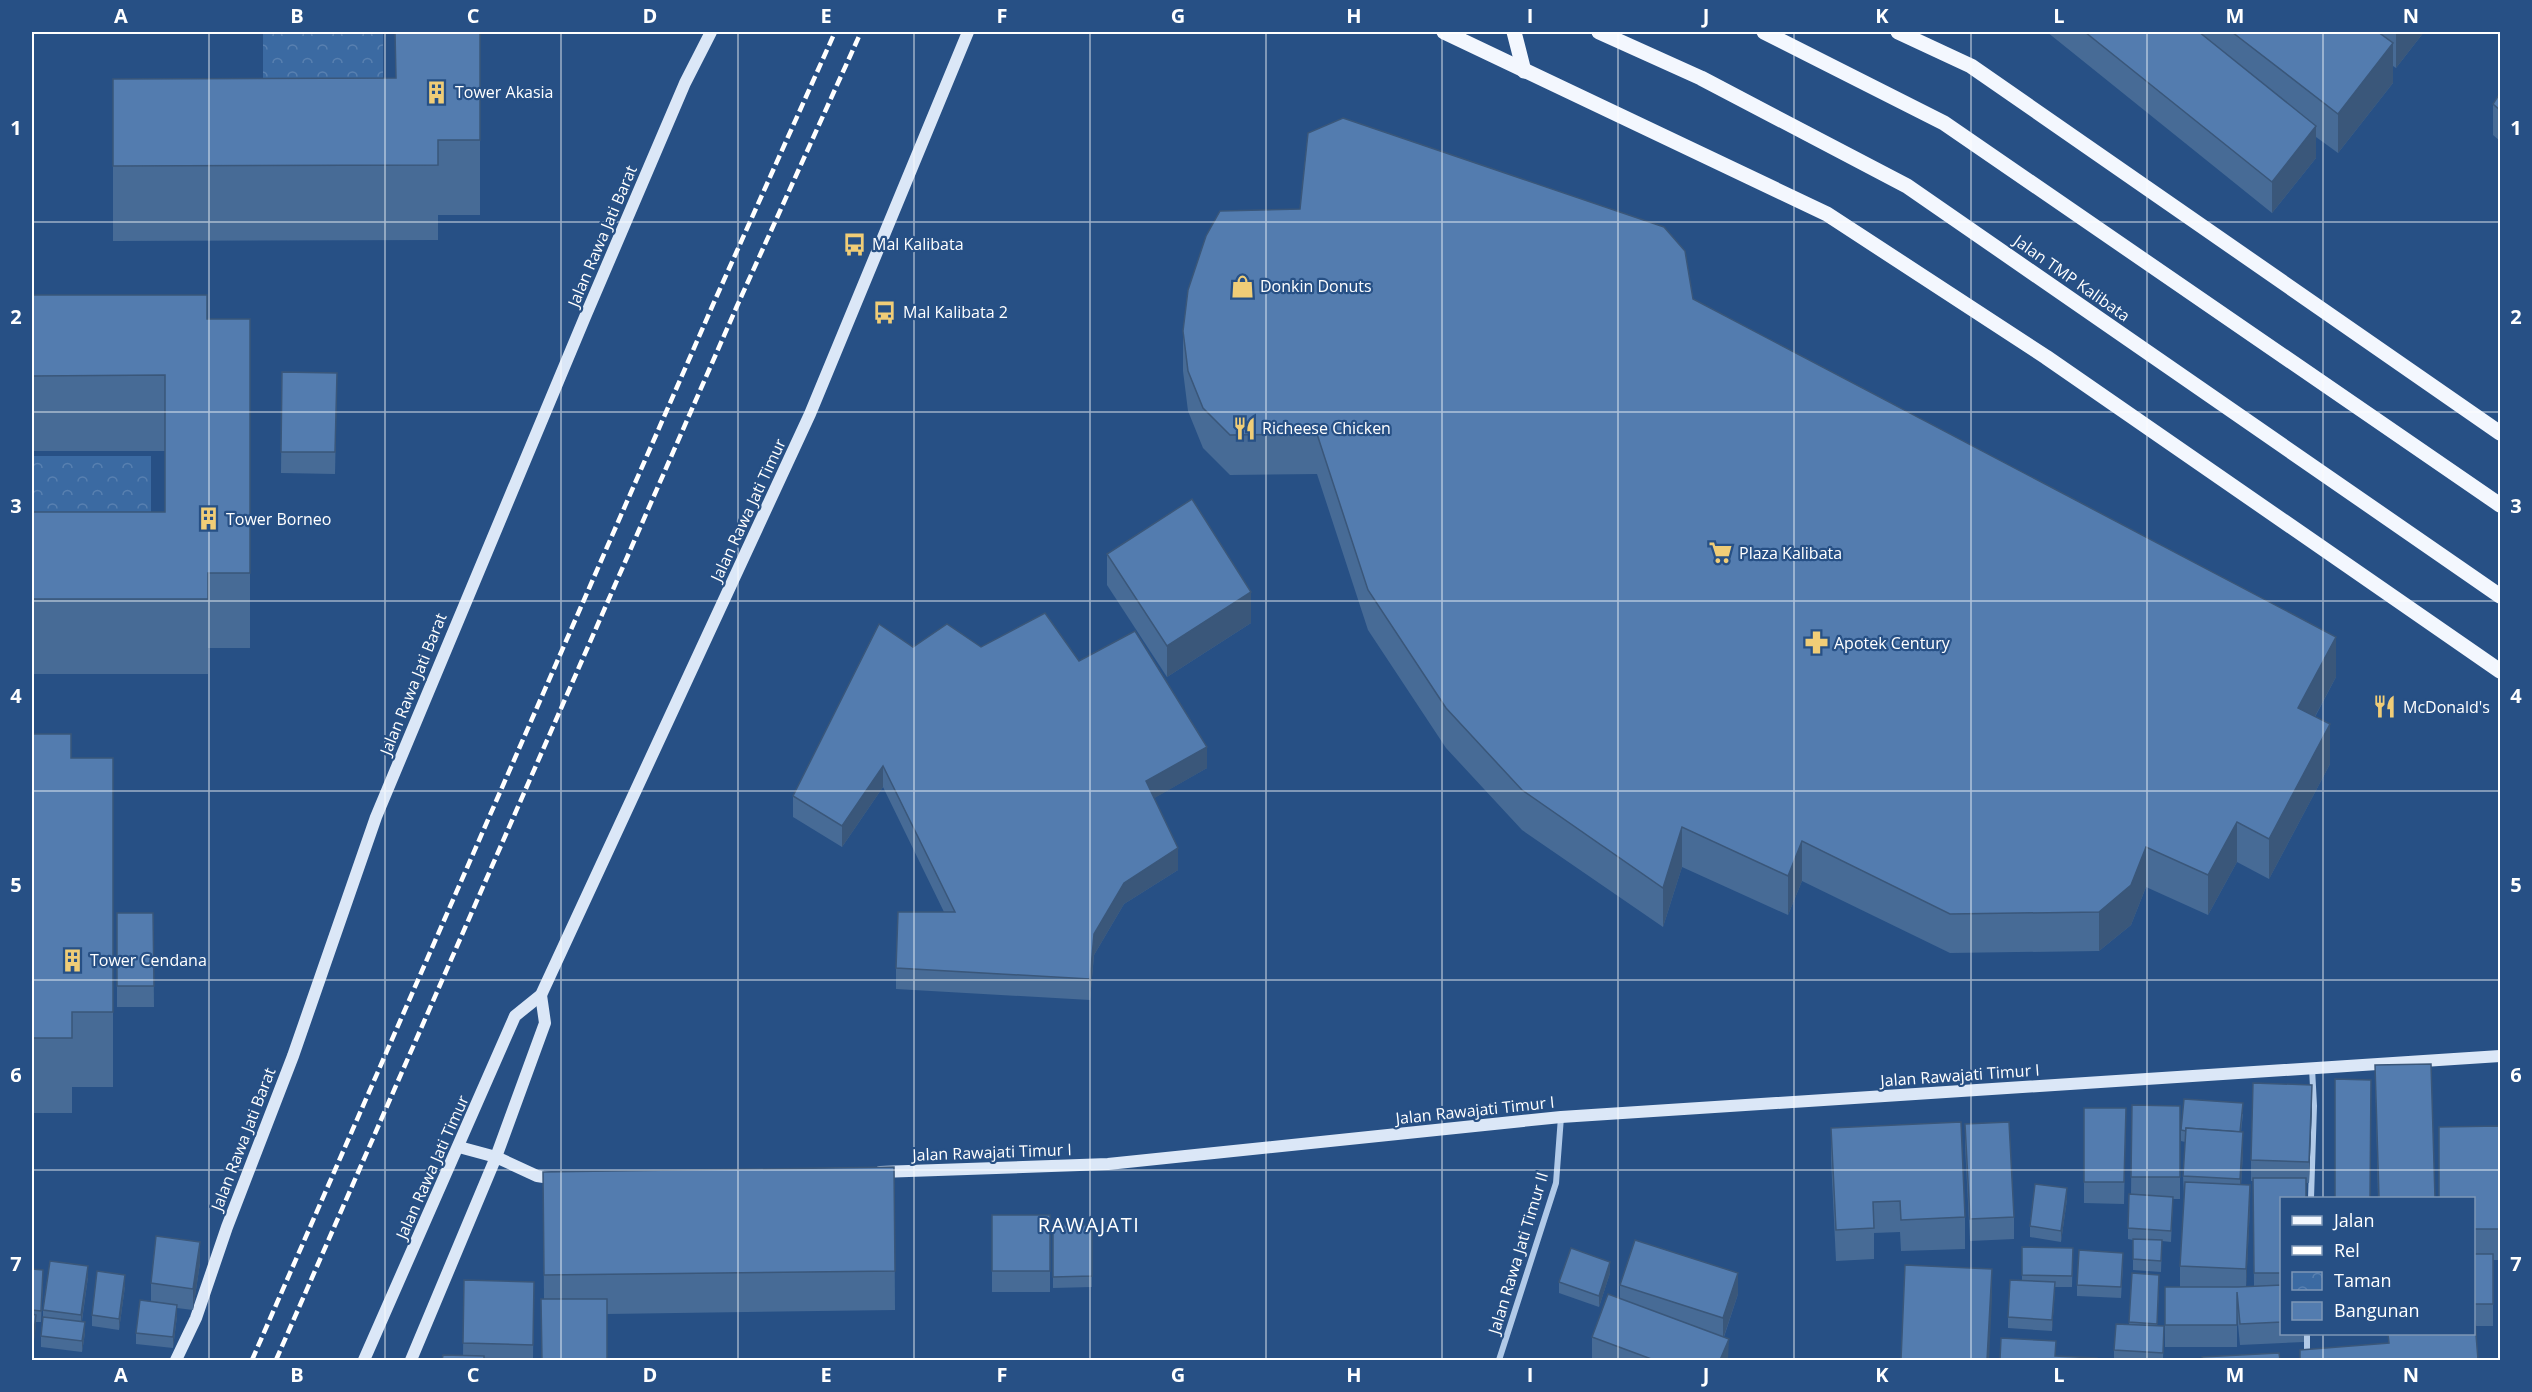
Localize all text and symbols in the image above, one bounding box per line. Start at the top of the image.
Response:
text: A [114,2,128,29]
text: B [290,2,304,29]
text: C [467,2,480,29]
text: D [643,2,657,29]
text: E [820,2,832,29]
text: F [997,2,1007,29]
text: G [1171,2,1185,29]
text: H [1346,2,1362,29]
text: I [1527,2,1533,29]
text: J [1701,2,1709,29]
text: K [1875,2,1889,29]
text: L [2053,2,2065,29]
text: M [2226,2,2244,29]
text: N [2403,2,2419,29]
building icon: Tower Akasia [424,79,450,105]
place label: Tower Akasia [455,81,553,103]
text: 1 [10,114,22,141]
text: 1 [2510,114,2522,141]
street label: Jalan Rawa Jati Barat [561,162,642,312]
street label: Jalan TMP Kalibata [2008,229,2134,326]
bus stop icon: Mal Kalibata [841,231,867,257]
place label: Mal Kalibata [872,233,964,255]
shop icon: Donkin Donuts [1229,273,1255,299]
place label: Donkin Donuts [1260,275,1372,297]
bus stop icon: Mal Kalibata 2 [872,299,898,325]
place label: Mal Kalibata 2 [903,301,1008,323]
text: 2 [10,303,22,330]
text: 2 [2510,303,2522,330]
restaurant icon: Richeese Chicken [1231,415,1257,441]
place label: Richeese Chicken [1262,417,1391,439]
street label: Jalan Rawa Jati Timur [704,435,791,587]
text: 3 [10,492,22,519]
text: 3 [2510,492,2522,519]
building icon: Tower Borneo [195,506,221,532]
place label: Tower Borneo [226,508,331,530]
supermarket icon: Plaza Kalibata [1708,540,1734,566]
place label: Plaza Kalibata [1739,542,1842,564]
street label: Jalan Rawa Jati Barat [374,609,452,760]
pharmacy icon: Apotek Century [1803,630,1829,656]
place label: Apotek Century [1834,632,1951,654]
text: 4 [10,682,22,709]
text: 4 [2510,682,2522,709]
restaurant icon: McDonald's [2372,694,2398,720]
place label: McDonald's [2403,696,2490,718]
text: 5 [10,871,22,898]
text: 5 [2510,871,2522,898]
building icon: Tower Cendana [59,947,85,973]
place label: Tower Cendana [90,949,207,971]
street label: Jalan Rawajati Timur I [1878,1058,2040,1092]
text: 6 [10,1061,22,1088]
text: 6 [2510,1061,2522,1088]
street label: Jalan Rawa Jati Barat [205,1064,281,1216]
street label: Jalan Rawa Jati Timur [390,1091,474,1244]
street label: Jalan Rawajati Timur I [1392,1091,1556,1129]
street label: Jalan Rawajati Timur I [910,1138,1072,1166]
street label: Jalan Rawa Jati Timur II [1482,1169,1553,1339]
legend [2280,1197,2475,1335]
text: Jalan [2332,1208,2374,1232]
district label: RAWAJATI [1038,1211,1140,1238]
text: Rel [2334,1238,2360,1262]
text: 7 [10,1250,22,1277]
text: 7 [2510,1250,2522,1277]
text: Taman [2334,1268,2392,1292]
text: Bangunan [2334,1298,2420,1322]
text: A [114,1361,128,1388]
text: B [290,1361,304,1388]
text: C [467,1361,480,1388]
text: D [643,1361,657,1388]
text: E [820,1361,832,1388]
text: F [997,1361,1007,1388]
text: G [1171,1361,1185,1388]
text: H [1346,1361,1362,1388]
text: I [1527,1361,1533,1388]
text: J [1701,1361,1709,1388]
text: K [1875,1361,1889,1388]
text: L [2053,1361,2065,1388]
text: M [2226,1361,2244,1388]
text: N [2403,1361,2419,1388]

